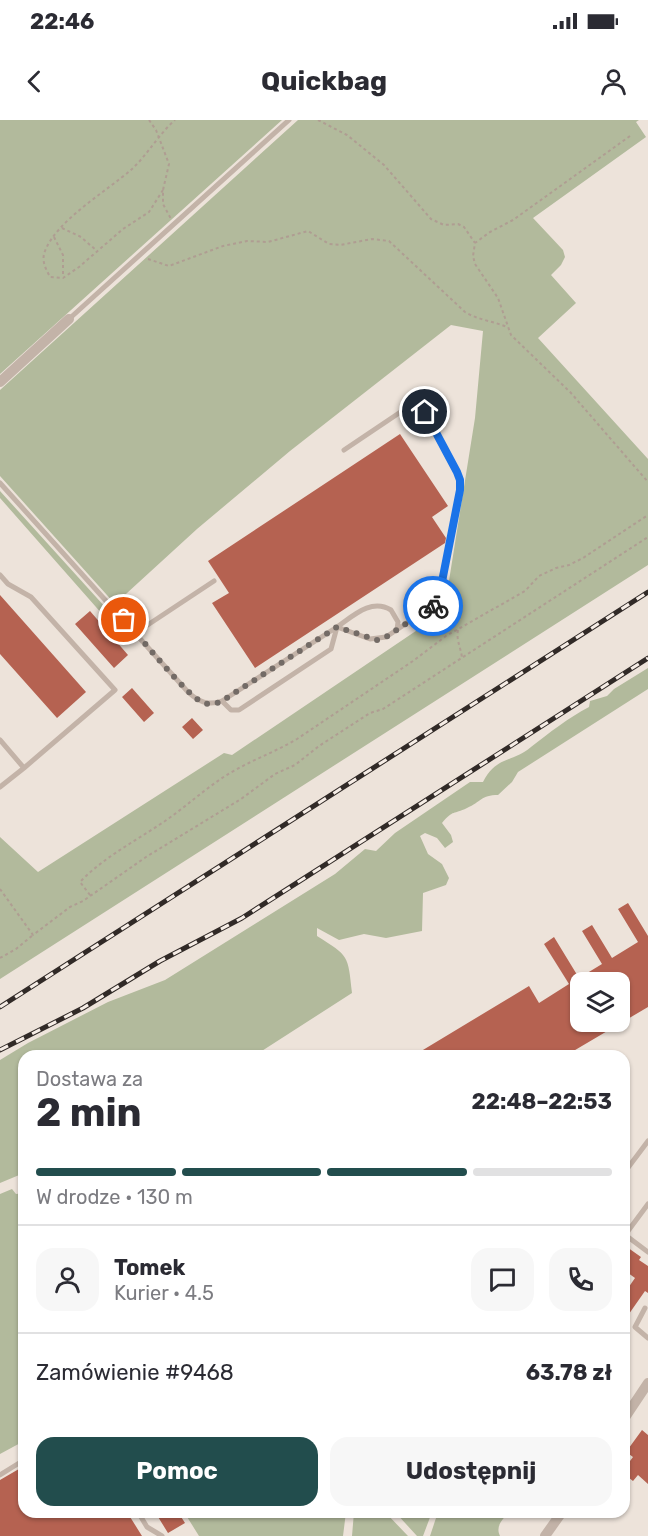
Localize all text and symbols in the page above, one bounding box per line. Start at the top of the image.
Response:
text: 22:46 [30,8,94,35]
icon: back [18,65,51,98]
text: Quickbag [261,65,387,97]
icon: person [597,65,630,98]
pin [399,386,450,437]
icon: home [408,395,441,428]
courier [403,576,463,636]
icon: bike [417,590,450,623]
pin [98,594,149,645]
icon: bag [107,603,140,636]
map controls [570,972,630,1032]
button: layers [570,972,630,1032]
text: Dostawa za [36,1067,143,1091]
text: 22:48–22:53 [471,1088,612,1115]
text: 2 min [36,1090,142,1136]
text: W drodze · 130 m [36,1185,193,1209]
button: person [36,1248,99,1311]
button: chat [471,1248,534,1311]
button: phone [549,1248,612,1311]
text: Tomek [114,1254,185,1281]
text: Kurier · 4.5 [114,1281,214,1305]
text: Zamówienie #9468 [36,1359,234,1386]
text: 63.78 zł [526,1359,612,1386]
button: Pomoc [36,1437,318,1506]
button: Udostępnij [330,1437,612,1506]

